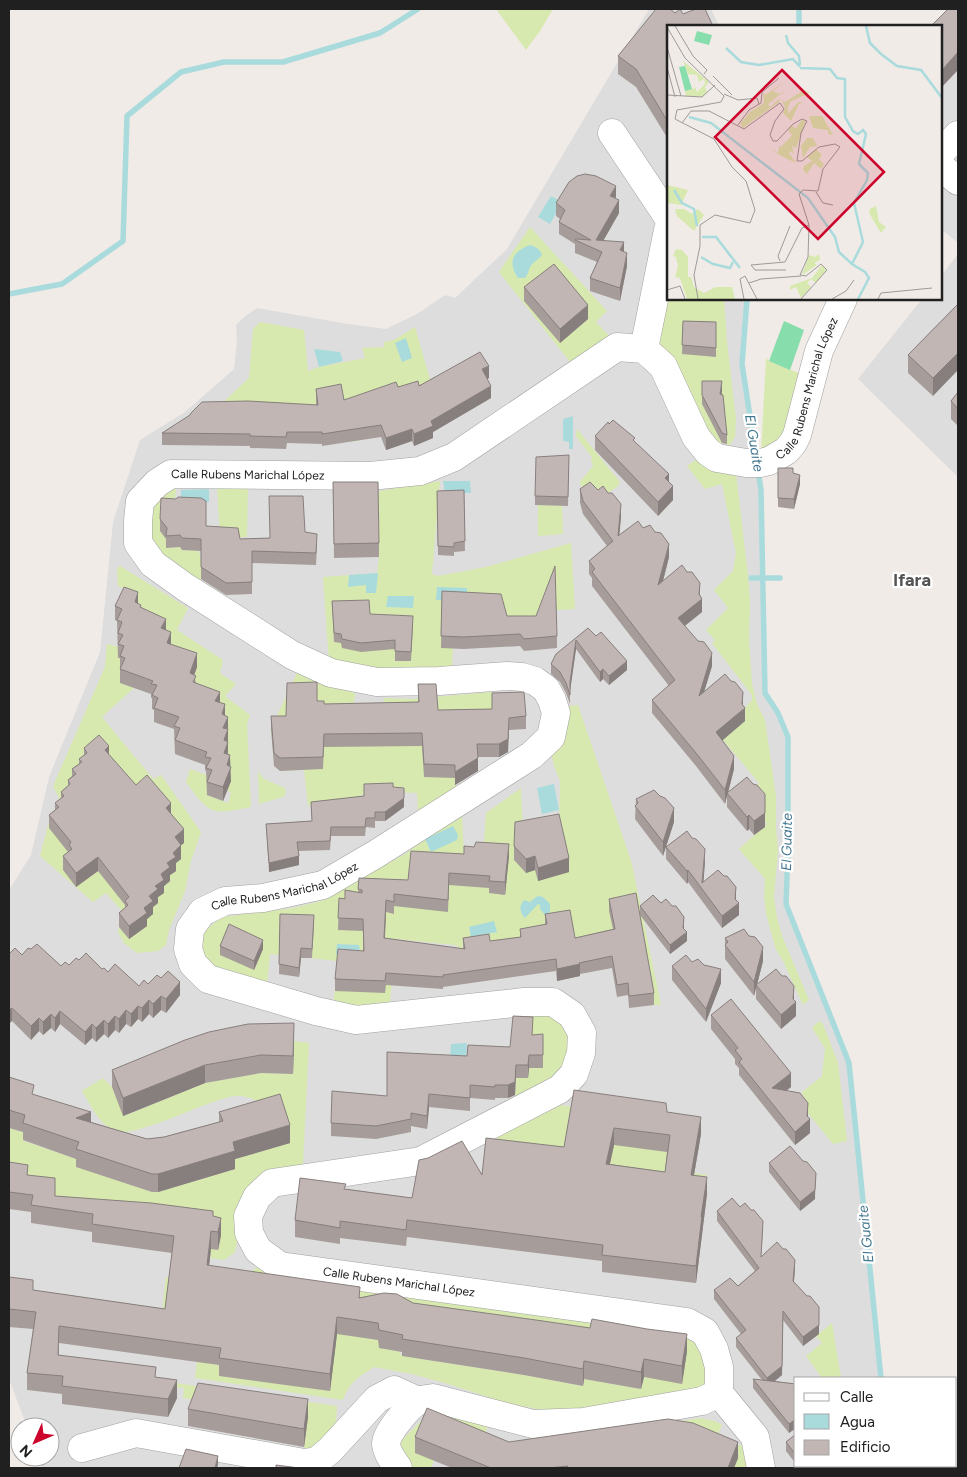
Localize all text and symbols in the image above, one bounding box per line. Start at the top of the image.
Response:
inset map [667,25,942,300]
street label: Calle Rubens Marichal López [773,315,841,462]
water label: El Guaite [741,413,767,473]
street label: Calle Rubens Marichal López [171,467,325,483]
district label: Ifara [893,569,931,591]
water label: El Guaite [778,813,796,871]
street label: Calle Rubens Marichal López [209,859,361,914]
water label: El Guaite [854,1204,877,1264]
street label: Calle Rubens Marichal López [322,1264,476,1300]
legend [794,1377,957,1467]
text: Calle [840,1388,873,1406]
text: Agua [840,1413,875,1431]
north arrow [10,1417,60,1467]
text: Edificio [840,1438,891,1456]
text: N [16,1441,36,1461]

